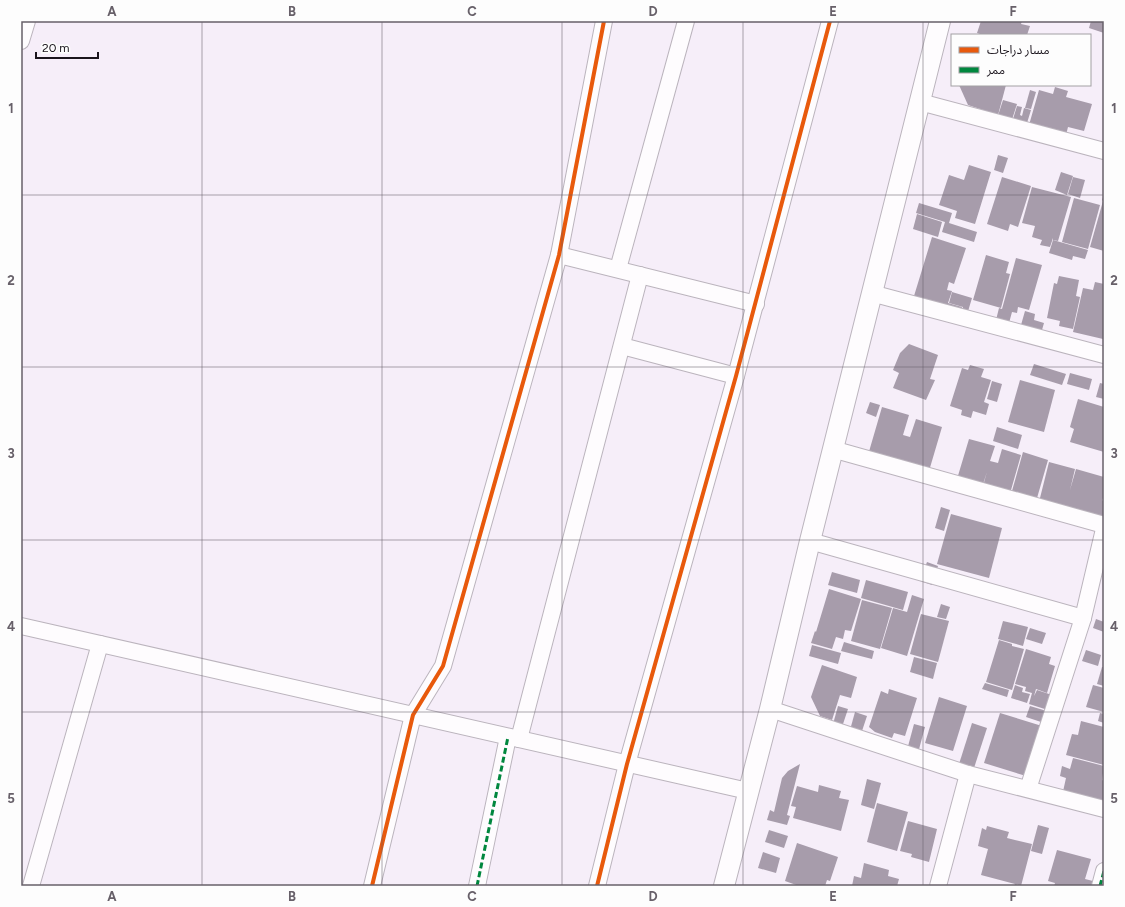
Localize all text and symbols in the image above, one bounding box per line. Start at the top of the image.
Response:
text: A [107,4,117,19]
text: B [288,4,296,19]
text: C [467,4,477,19]
text: D [648,4,658,19]
text: E [829,4,837,19]
text: F [1009,4,1017,19]
scale bar [36,34,98,60]
legend [951,34,1091,86]
text: 20 m [42,41,70,55]
text: مسار دراجات [987,43,1050,57]
text: ممر [986,63,1005,77]
text: 1 [8,101,14,116]
text: 1 [1111,101,1117,116]
text: 2 [7,273,15,288]
text: 2 [1110,273,1118,288]
text: 3 [7,446,15,461]
text: 3 [1110,446,1118,461]
text: 4 [7,619,15,634]
text: 4 [1110,619,1118,634]
text: 5 [7,791,15,806]
text: 5 [1110,791,1118,806]
text: A [107,889,117,904]
text: B [288,889,296,904]
text: C [467,889,477,904]
text: D [648,889,658,904]
text: E [829,889,837,904]
text: F [1009,889,1017,904]

